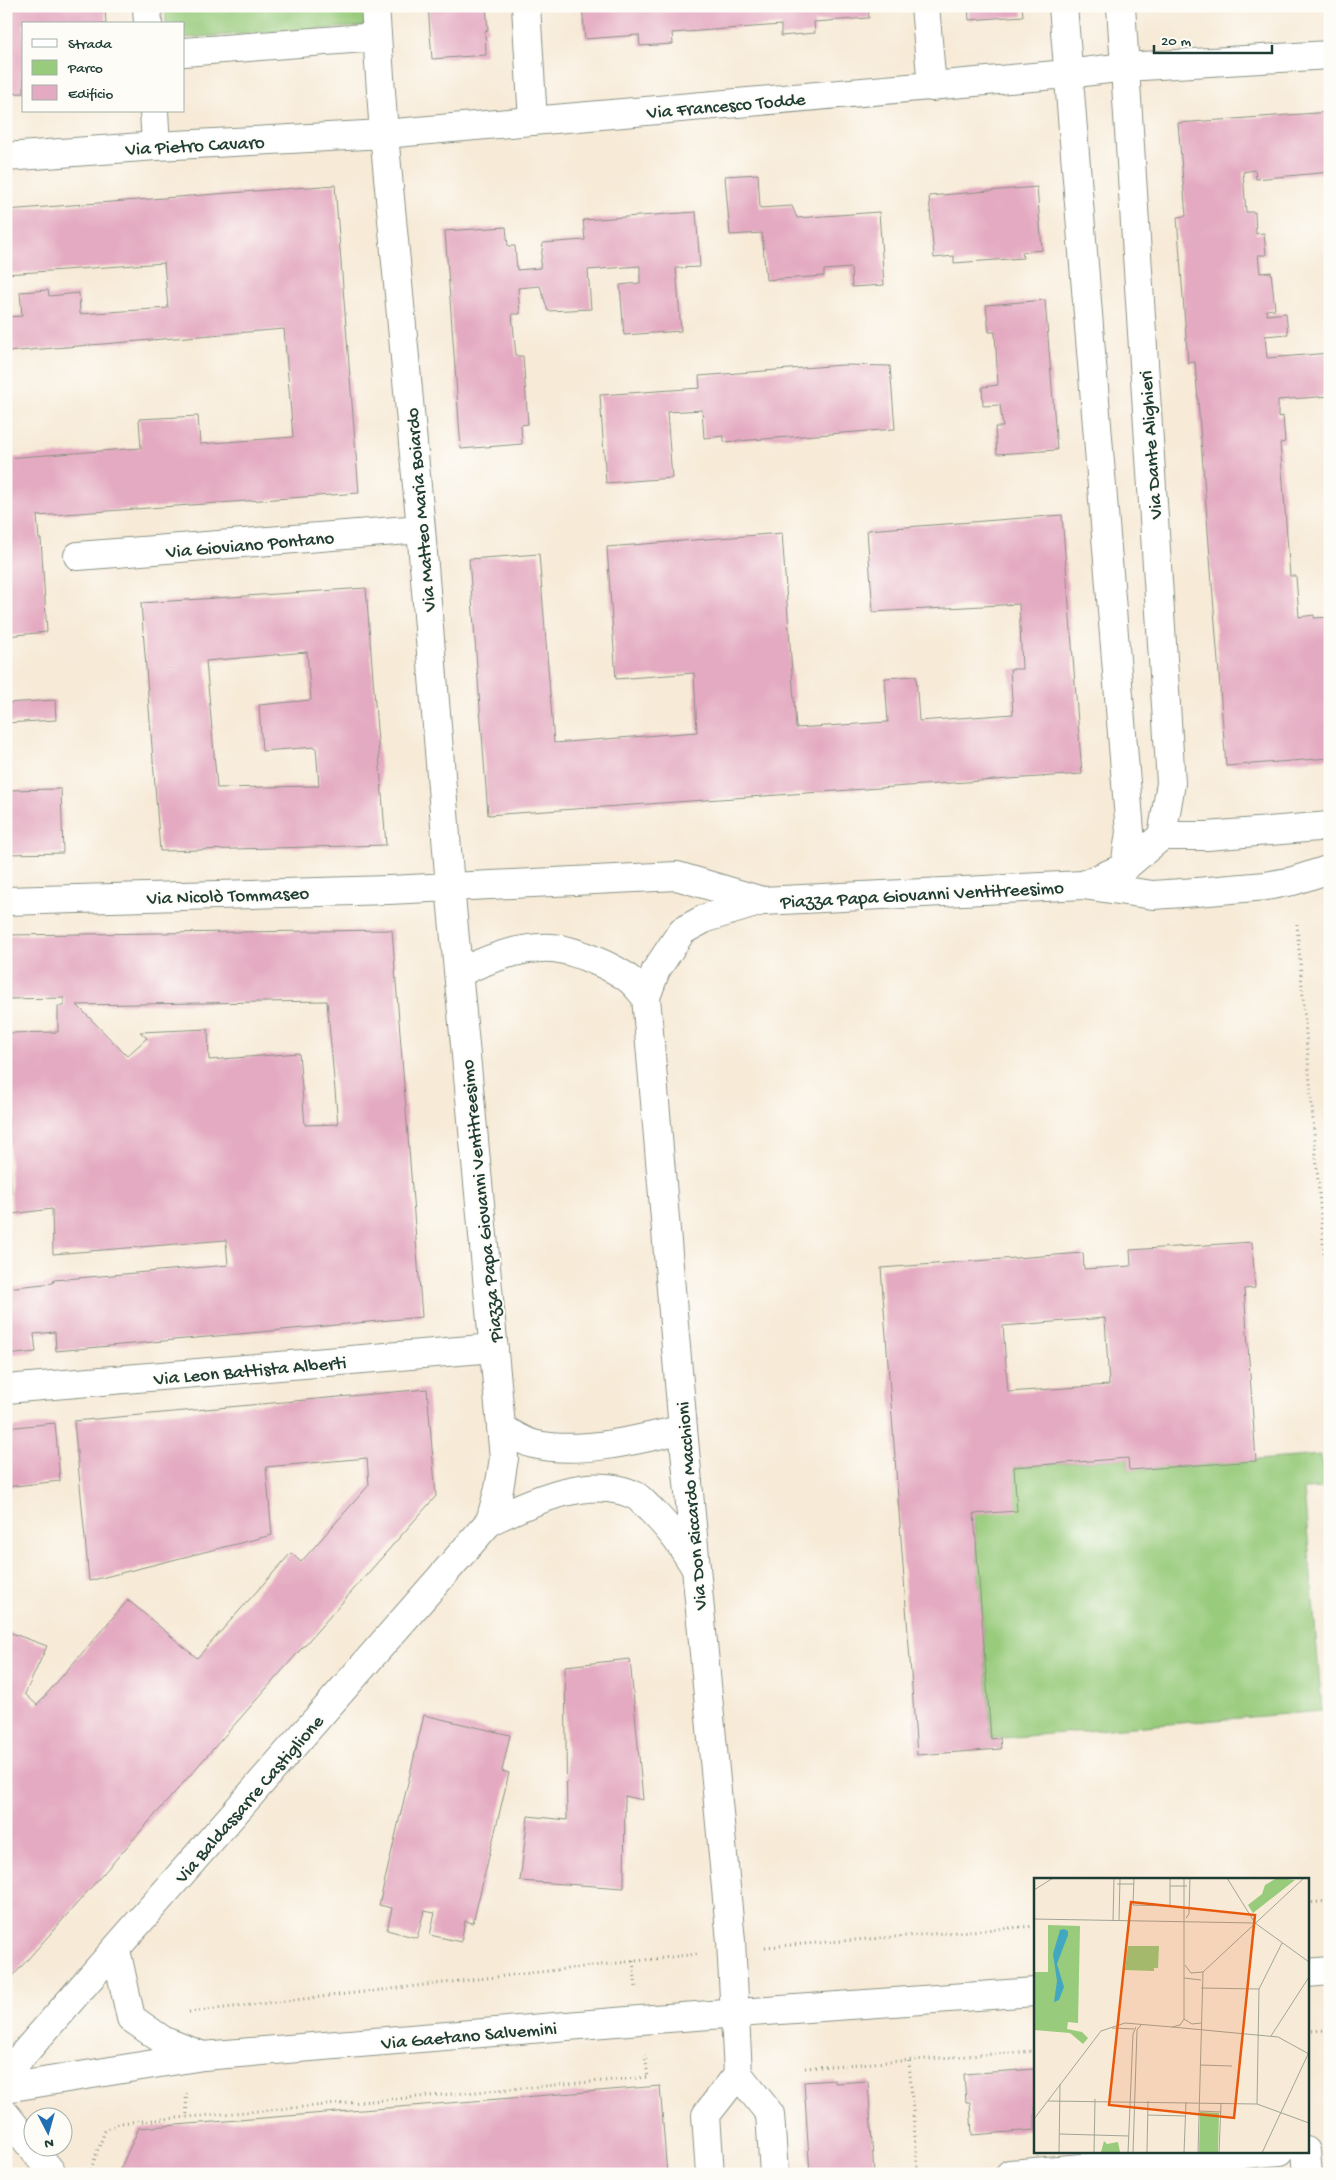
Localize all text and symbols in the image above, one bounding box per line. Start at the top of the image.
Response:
legend [22,22,185,112]
scale bar [1154,22,1271,54]
text: 20 m [1161,33,1191,51]
text: Strada [68,36,113,54]
text: Parco [67,60,103,78]
text: Edificio [68,86,114,104]
street label: Via Francesco Todde [645,89,807,126]
street label: Via Pietro Cavaro [124,132,265,163]
street label: Via Dante Alighieri [1136,370,1169,521]
street label: Via Matteo Maria Boiardo [402,407,443,614]
street label: Via Gioviano Pontano [164,528,335,565]
street label: Piazza Papa Giovanni Ventitreesimo [779,878,1065,915]
street label: Via Nicolò Tommaseo [146,883,310,912]
street label: Piazza Papa Giovanni Ventitreesimo [457,1058,510,1344]
street label: Via Leon Battista Alberti [152,1353,348,1392]
street label: Via Don Riccardo Macchioni [673,1400,714,1612]
street label: Via Baldassarre Castiglione [171,1711,330,1890]
inset map [1034,1878,1308,2152]
street label: Via Gaetano Salvemini [380,2018,558,2057]
north arrow [22,2108,72,2158]
text: N [44,2134,55,2151]

